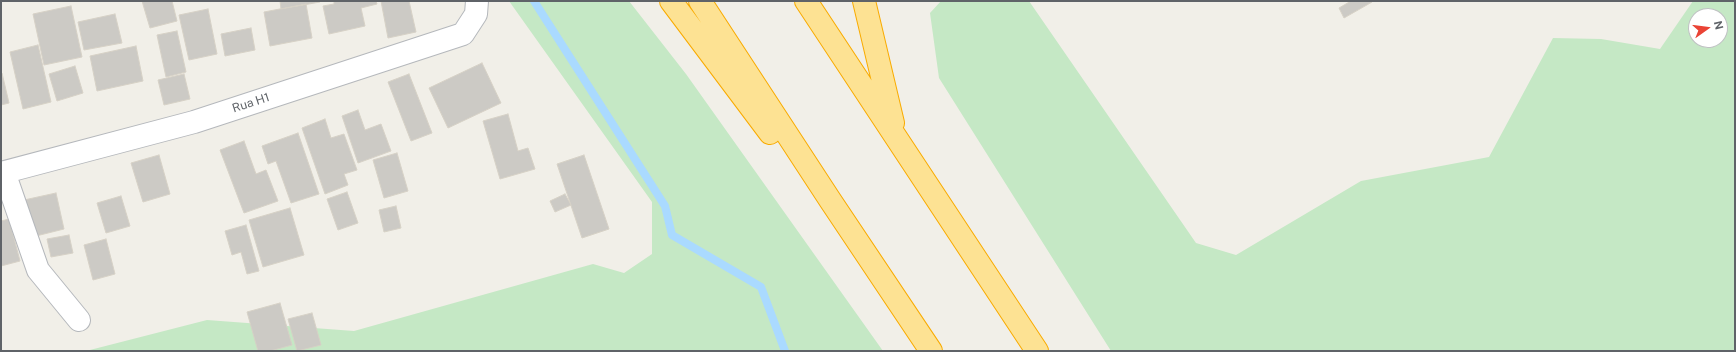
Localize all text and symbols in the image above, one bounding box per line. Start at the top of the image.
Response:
north arrow [1688,8,1728,48]
text: N [1712,20,1726,31]
street label: Rua H1 [230,90,272,116]

